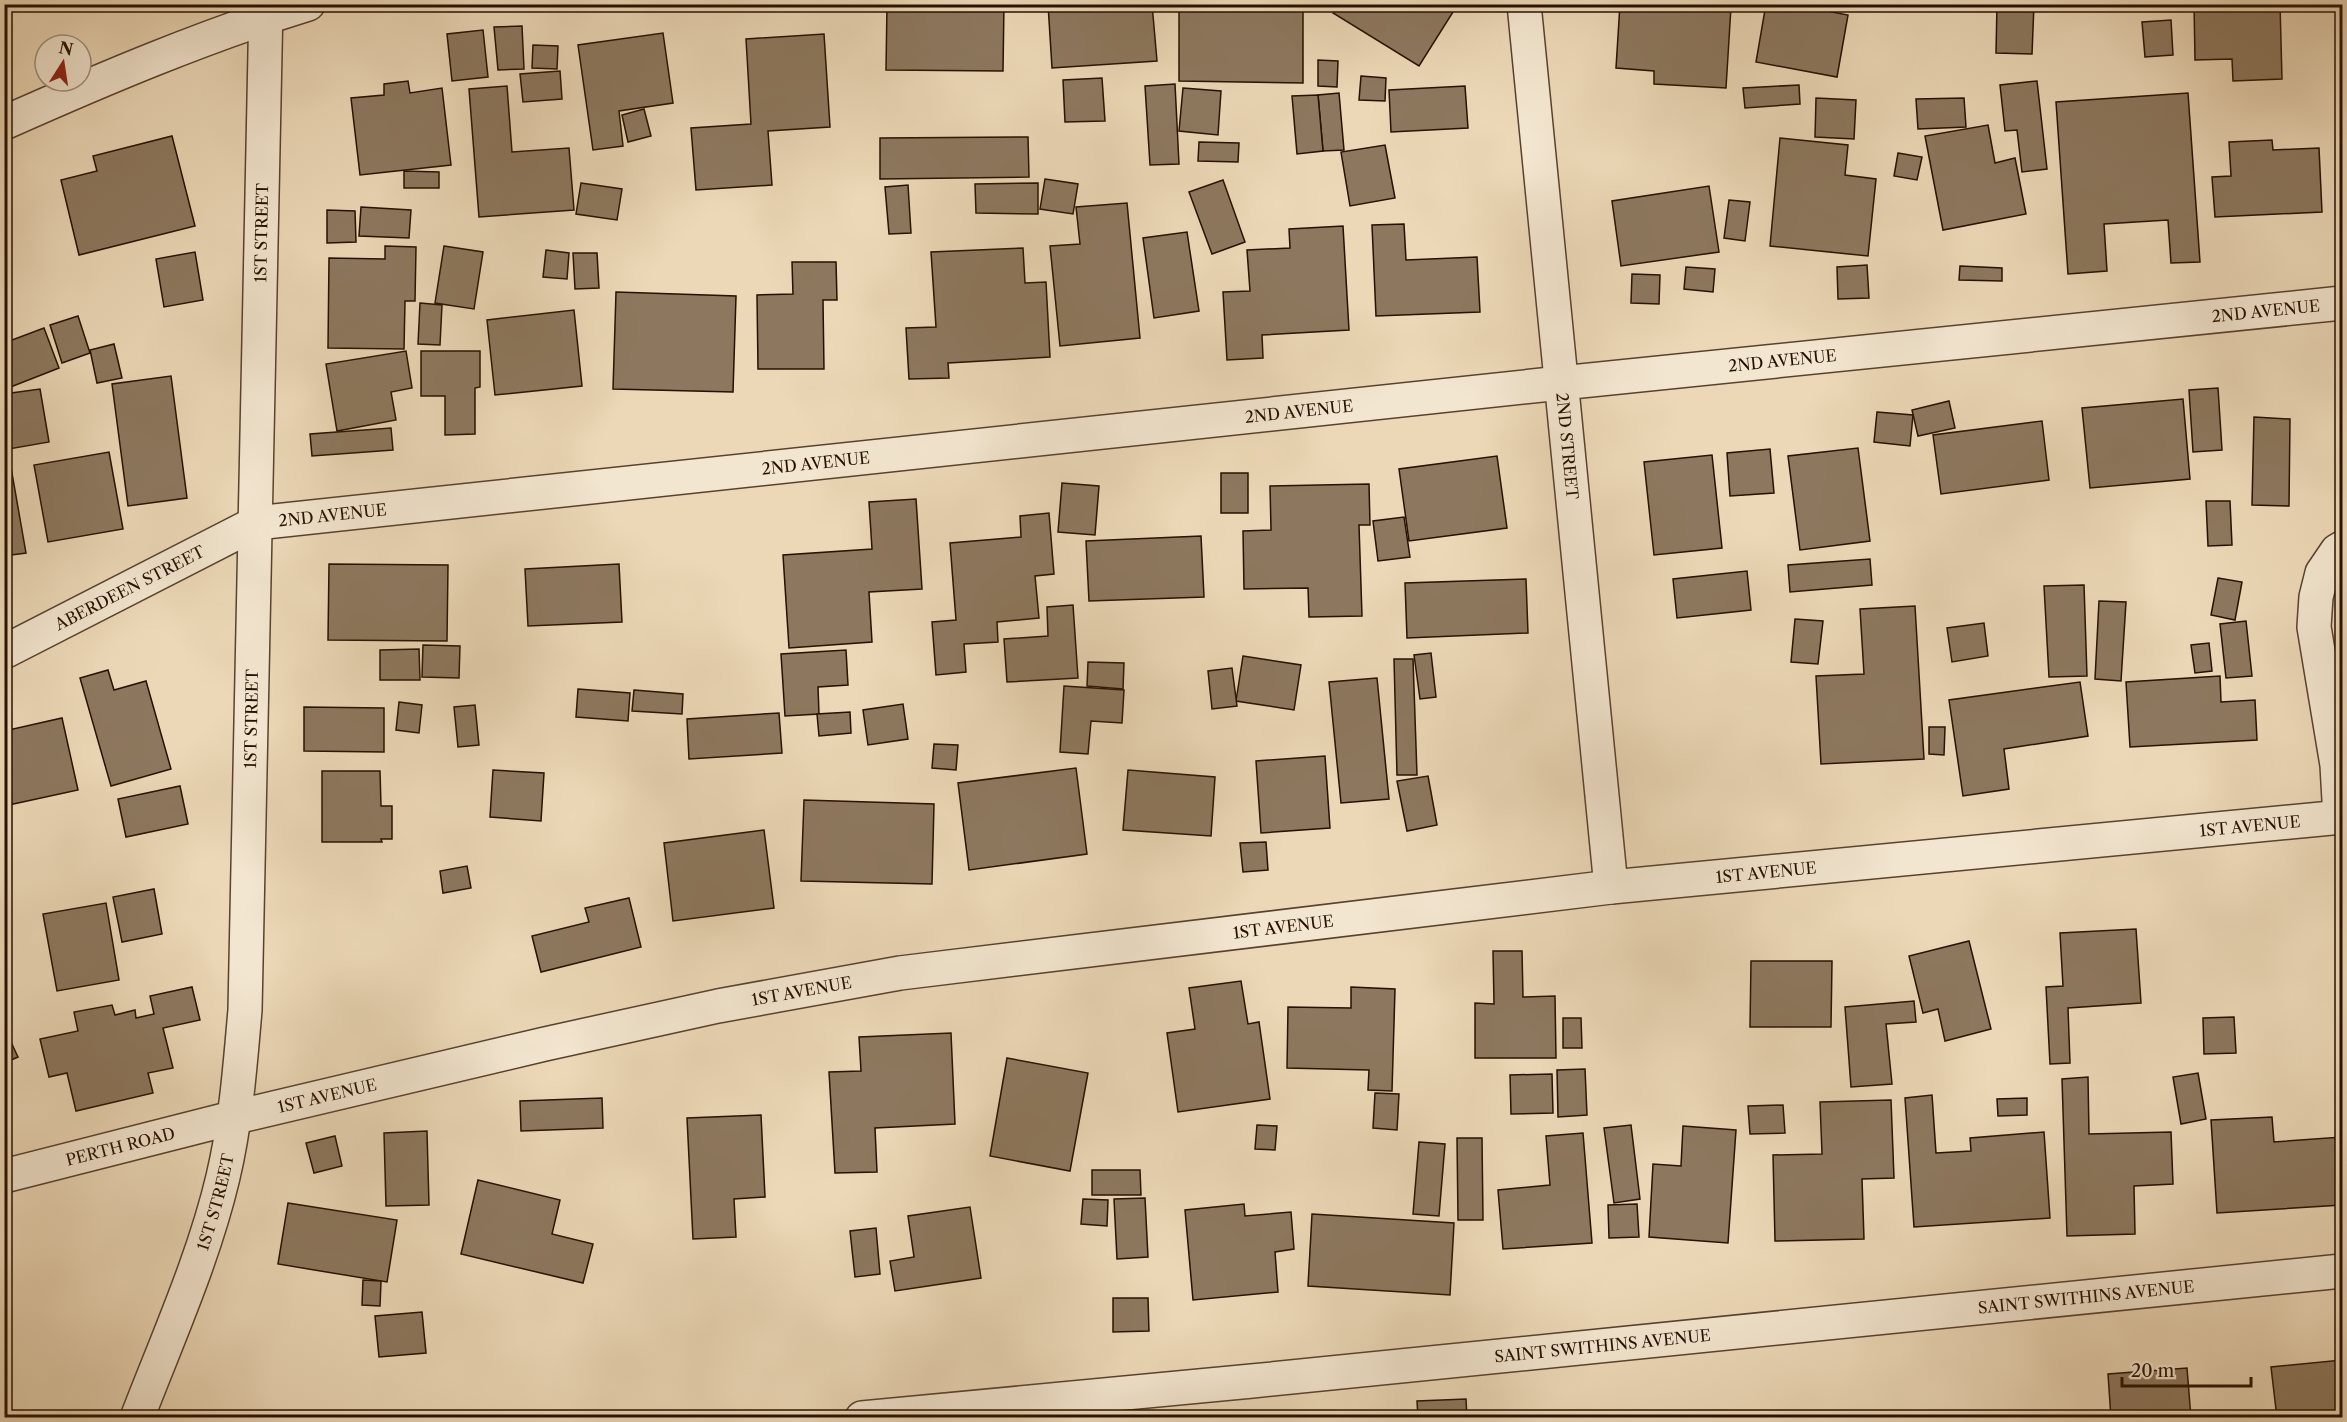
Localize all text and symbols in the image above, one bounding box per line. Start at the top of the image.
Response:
north arrow [33,33,93,93]
text: N [57,37,75,60]
street label: 1ST STREET [250,183,272,283]
street label: 2ND AVENUE [2211,295,2321,326]
street label: 2ND AVENUE [1727,345,1837,376]
street label: 2ND STREET [1552,392,1583,500]
street label: 2ND AVENUE [1244,395,1354,427]
street label: 2ND AVENUE [761,447,871,479]
street label: 2ND AVENUE [277,499,388,531]
street label: ABERDEEN STREET [50,541,208,635]
street label: 1ST STREET [240,669,262,769]
street label: 1ST AVENUE [2199,811,2301,841]
street label: 1ST AVENUE [1715,857,1818,887]
street label: 1ST AVENUE [1232,911,1335,943]
street label: 1ST AVENUE [750,972,853,1010]
street label: 1ST AVENUE [276,1074,379,1117]
street label: PERTH ROAD [64,1123,177,1170]
street label: 1ST STREET [192,1152,238,1253]
street label: SAINT SWITHINS AVENUE [1977,1276,2195,1318]
street label: SAINT SWITHINS AVENUE [1493,1325,1712,1366]
scale bar [2122,1350,2251,1388]
text: 20 m [2131,1360,2175,1382]

